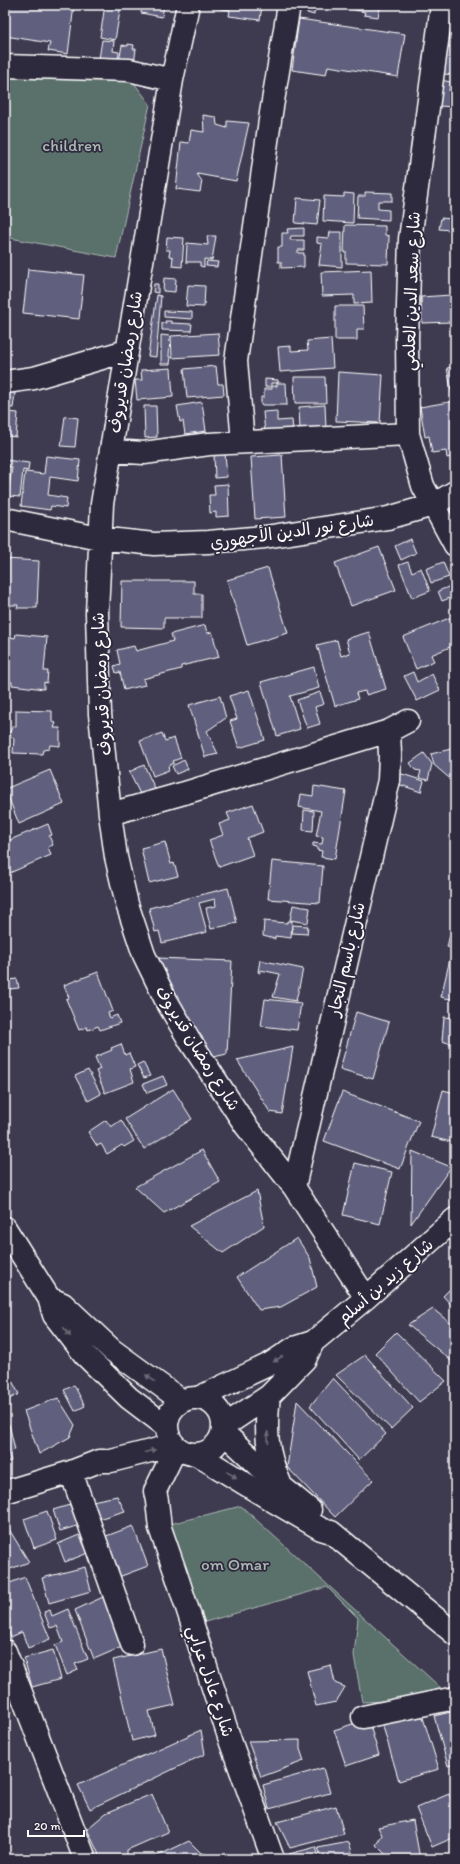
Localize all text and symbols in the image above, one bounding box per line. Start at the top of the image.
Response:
park label: children [42,135,102,155]
street label: شارع سعد الدين العلمي [398,211,429,371]
street label: شارع رمضان قديروف [104,290,148,435]
street label: شارع نور الدين الأجهوري [209,509,376,555]
street label: شارع رمضان قديروف [87,612,117,756]
street label: شارع باسم النجار [323,900,372,1021]
street label: شارع رمضان قديروف [150,982,244,1115]
street label: شارع زيد بن أسلم [333,1234,439,1330]
one-way arrow [63,1327,71,1337]
one-way arrow [272,1355,284,1362]
one-way arrow [145,1374,156,1382]
one-way arrow [264,1431,271,1443]
one-way arrow [144,1448,156,1454]
one-way arrow [226,1471,237,1479]
park label: om Omar [201,1554,269,1574]
street label: شارع عادل عرابي [179,1623,238,1741]
scale bar [28,1812,84,1838]
text: 20 m [34,1819,61,1833]

